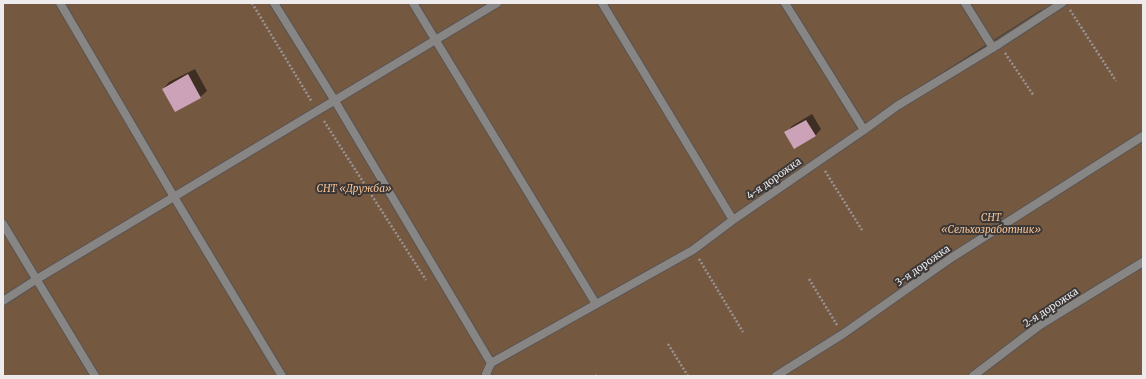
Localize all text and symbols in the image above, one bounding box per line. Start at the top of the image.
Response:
street label: 4-я дорожка [744,156,804,202]
park label: СНТ «Дружба» [317,183,391,195]
park label: СНТ «Сельхозработник» [941,212,1041,236]
street label: 3-я дорожка [894,243,952,289]
street label: 2-я дорожка [1021,286,1081,330]

